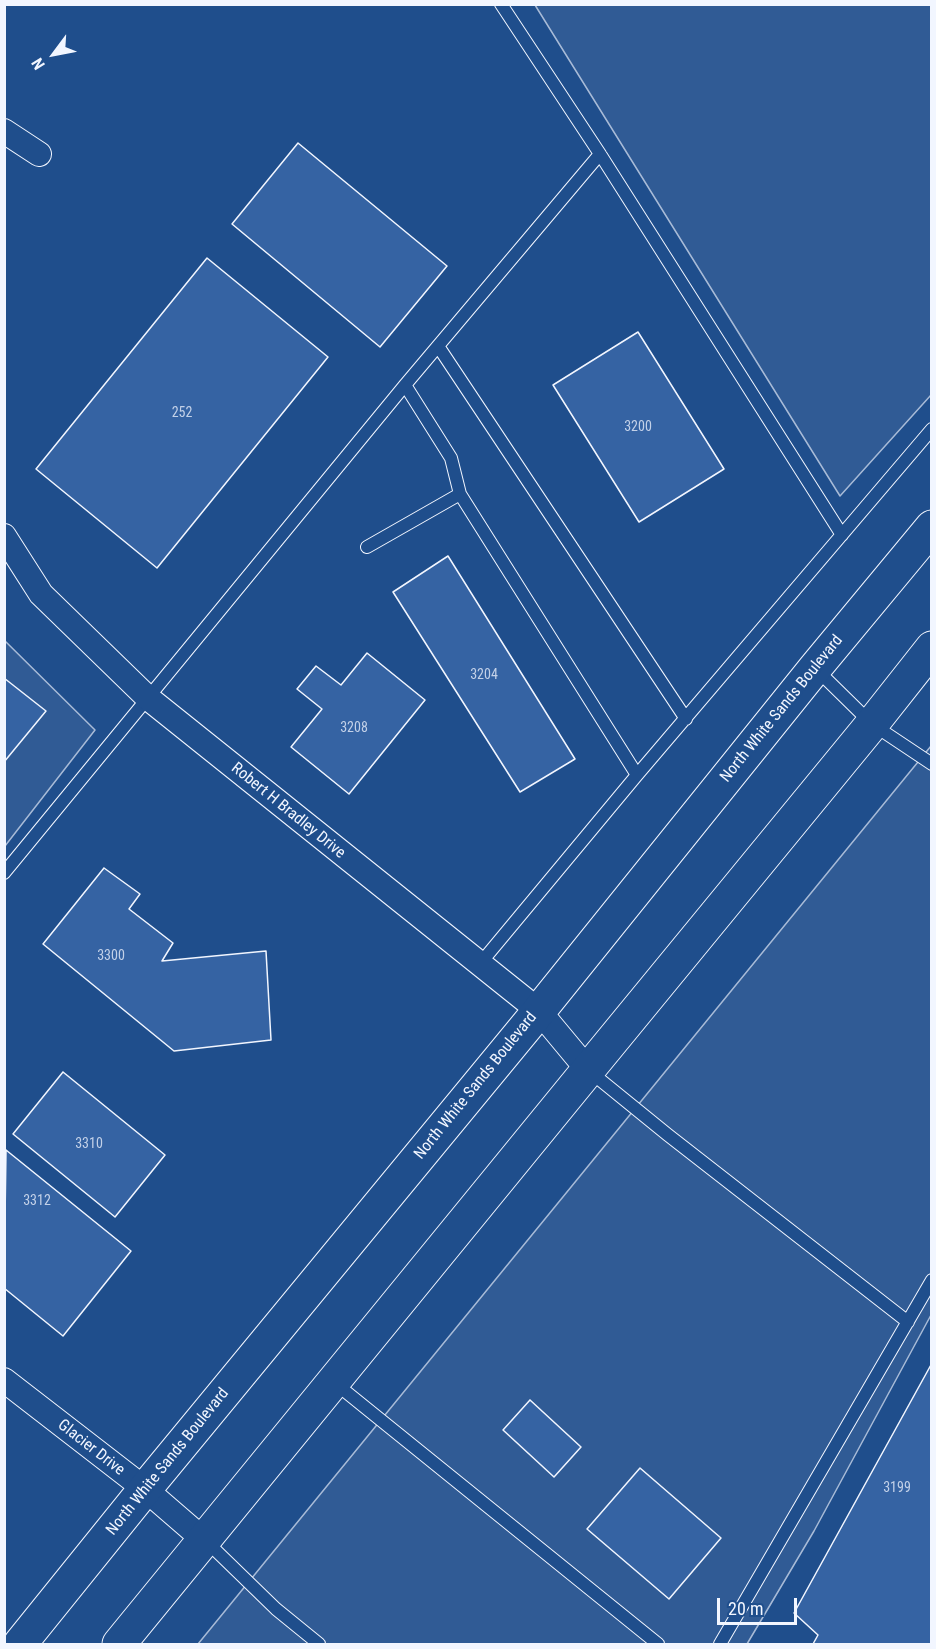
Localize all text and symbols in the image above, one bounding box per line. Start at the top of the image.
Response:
north arrow [24,24,84,84]
text: N [28,55,49,73]
house number: 252 [172,405,192,421]
house number: 3200 [624,419,652,435]
street label: North White Sands Boulevard [717,631,847,787]
house number: 3204 [470,667,498,683]
house number: 3208 [340,720,368,736]
street label: Robert H Bradley Drive [227,759,349,863]
house number: 3300 [97,948,125,964]
street label: North White Sands Boulevard [411,1008,541,1164]
house number: 3310 [75,1136,103,1152]
house number: 3312 [23,1193,51,1209]
street label: North White Sands Boulevard [103,1384,233,1540]
street label: Glacier Drive [54,1416,128,1480]
house number: 3199 [883,1480,911,1496]
scale bar [720,1586,800,1624]
text: 20 m [728,1598,763,1619]

